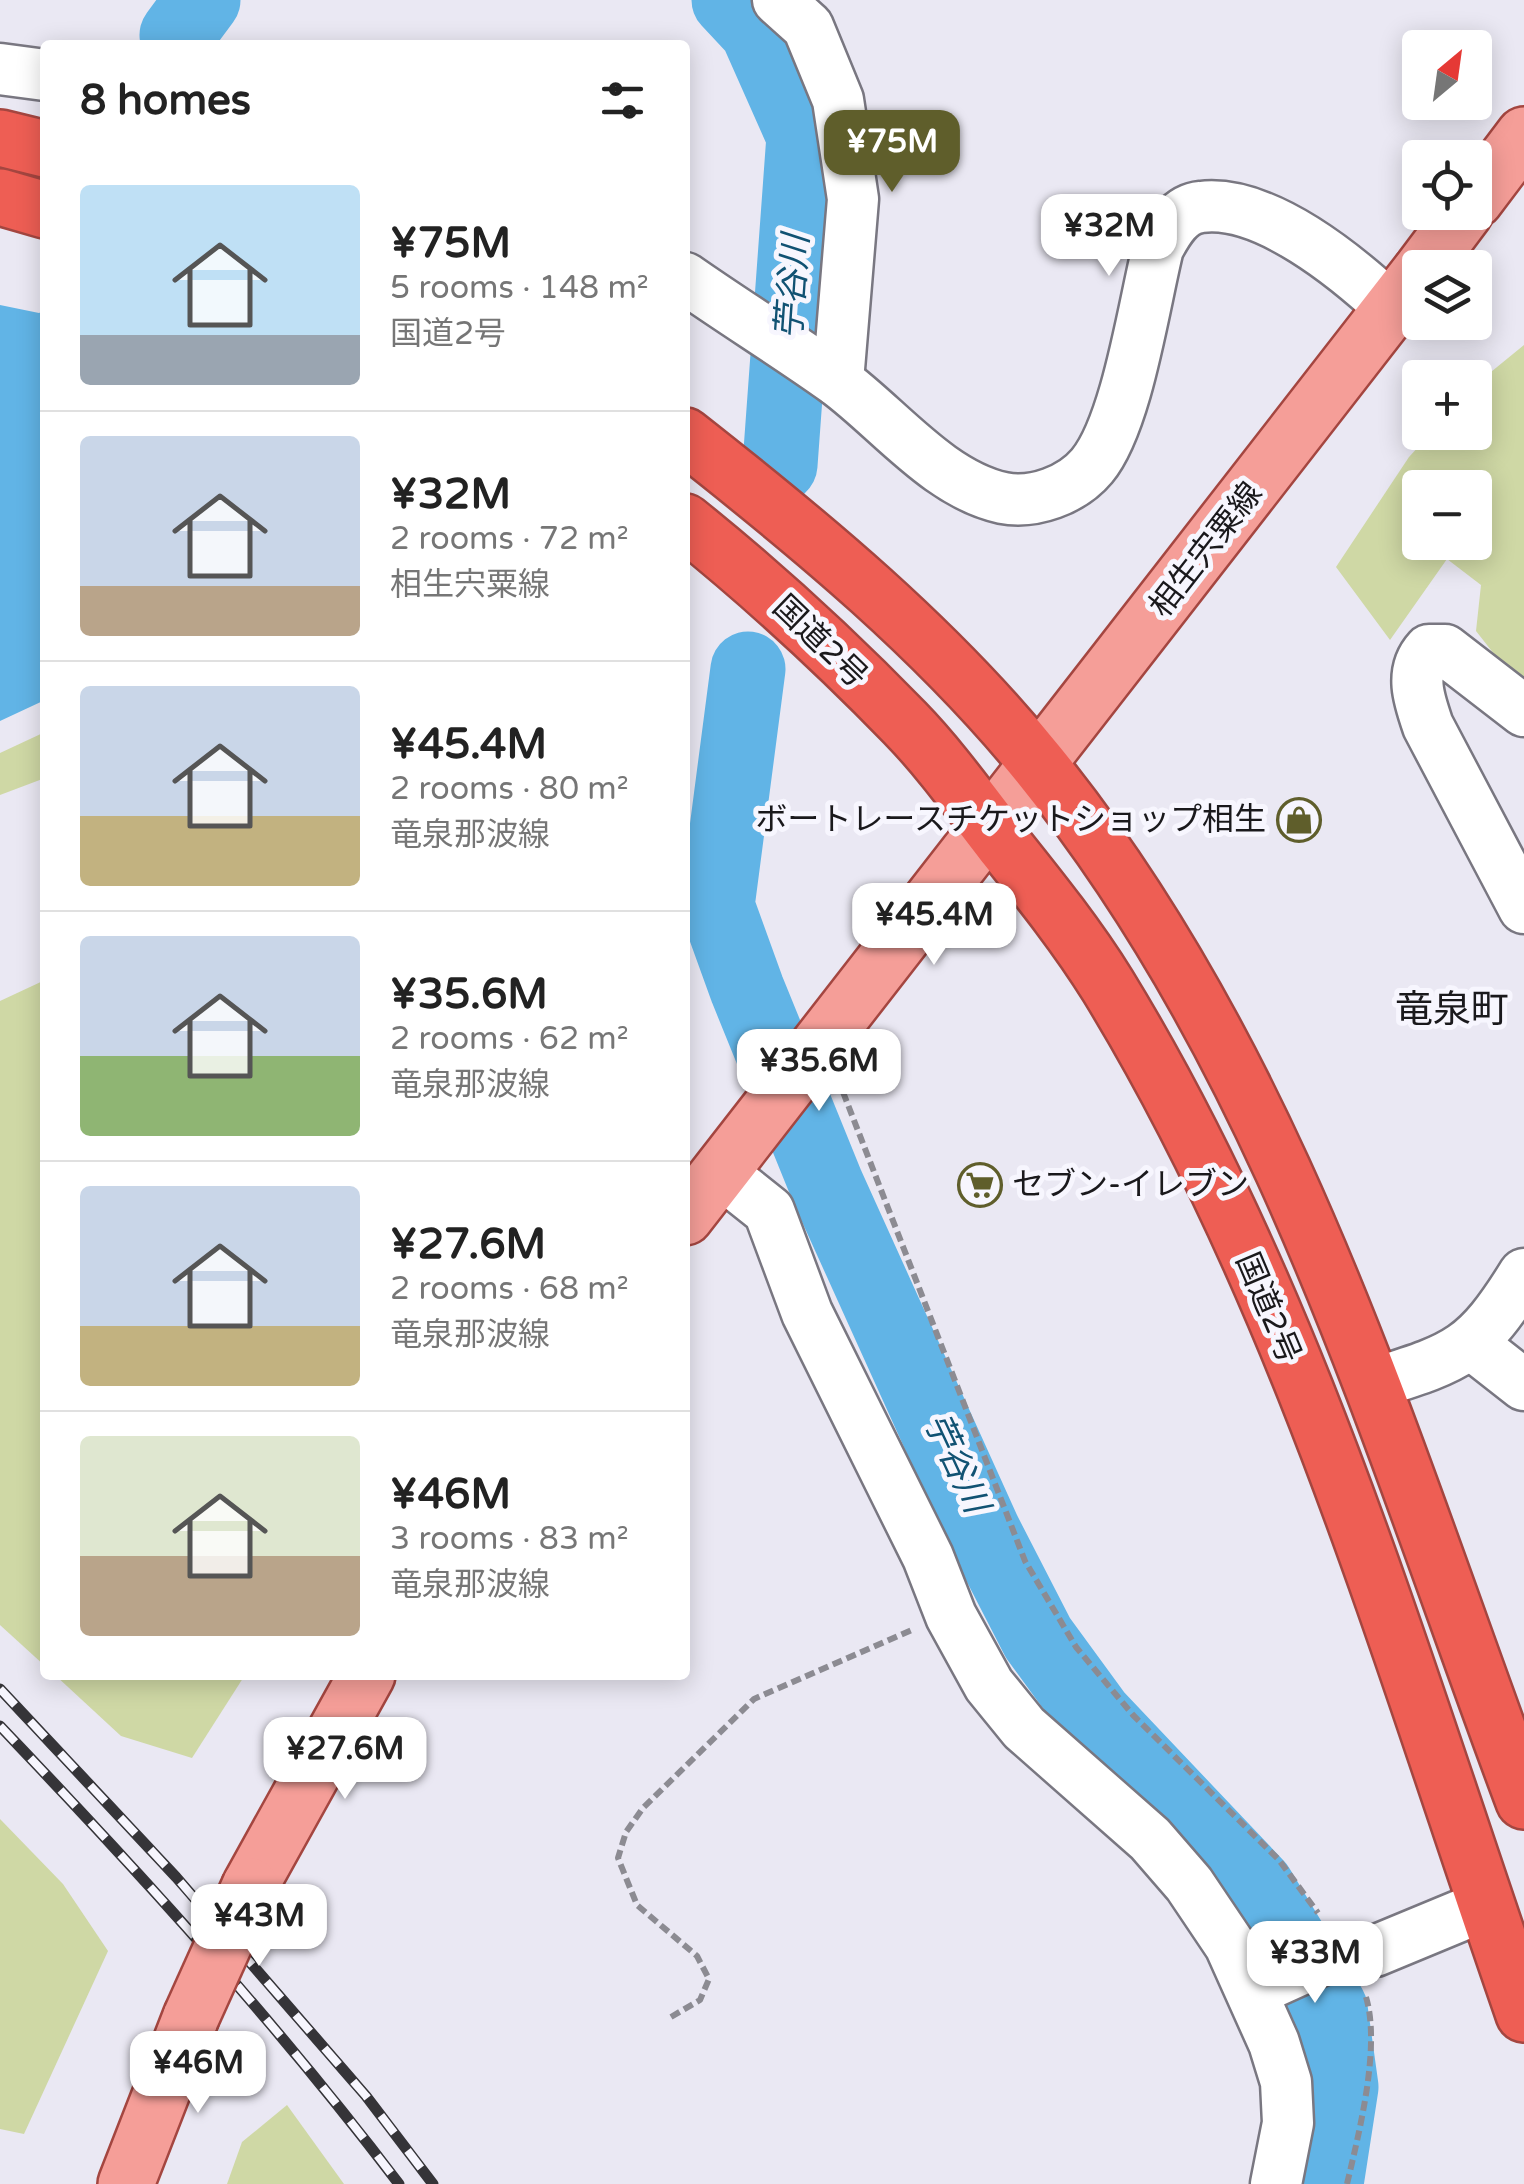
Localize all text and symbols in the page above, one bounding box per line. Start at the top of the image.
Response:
north arrow [1402,30,1492,120]
map controls [1402,30,1492,560]
icon: filters [595,73,650,128]
text: 8 homes [80,75,251,126]
pin: ¥75M [833,110,951,195]
text: ¥75M [846,123,938,161]
button: locate [1402,140,1492,230]
pin: ¥32M [1050,194,1168,279]
text: ¥32M [1063,207,1155,245]
text: ¥75M [390,218,511,269]
icon: home [160,225,280,345]
water label: 苧谷川 [768,229,818,341]
button: layers [1402,250,1492,340]
text: 5 rooms · 148 m² [390,269,649,307]
text: 国道2号 [390,315,506,353]
button: + [1402,360,1492,450]
text: ¥32M [390,469,511,520]
button: − [1402,470,1492,560]
street label: 相生宍粟線 [1142,475,1270,625]
icon: home [160,476,280,596]
text: 2 rooms · 72 m² [390,520,629,558]
text: 相生宍粟線 [390,566,550,604]
street label: 国道2号 [765,588,875,696]
text: ¥45.4M [390,719,547,770]
icon: home [160,726,280,846]
text: 2 rooms · 80 m² [390,770,629,808]
shop icon: ボートレースチケットショップ相生 [1276,797,1322,843]
place label: ボートレースチケットショップ相生 [756,801,1266,839]
text: 竜泉那波線 [390,816,550,854]
pin: ¥45.4M [853,883,1015,968]
text: ¥45.4M [874,896,994,934]
text: ¥35.6M [390,969,548,1020]
icon: home [160,976,280,1096]
district label: 竜泉町 [1395,987,1509,1033]
text: 2 rooms · 62 m² [390,1020,629,1058]
pin: ¥35.6M [738,1029,900,1114]
text: ¥35.6M [759,1042,879,1080]
text: 竜泉那波線 [390,1066,550,1104]
supermarket icon: セブン-イレブン [957,1162,1003,1208]
place label: セブン-イレブン [1012,1166,1249,1204]
text: ¥27.6M [390,1219,546,1270]
icon: home [160,1226,280,1346]
street label: 国道2号 [1228,1247,1308,1369]
text: 2 rooms · 68 m² [390,1270,629,1308]
text: 竜泉那波線 [390,1316,550,1354]
water label: 苧谷川 [915,1407,999,1523]
text: ¥46M [390,1469,511,1520]
icon: home [160,1476,280,1596]
text: 3 rooms · 83 m² [390,1520,629,1558]
text: 竜泉那波線 [390,1566,550,1604]
pin: ¥27.6M [264,1717,426,1802]
text: ¥27.6M [286,1730,404,1768]
pin: ¥43M [200,1884,318,1969]
text: ¥43M [213,1897,305,1935]
pin: ¥33M [1256,1921,1374,2006]
text: ¥33M [1269,1934,1361,1972]
pin: ¥46M [139,2031,257,2116]
text: ¥46M [152,2044,244,2082]

